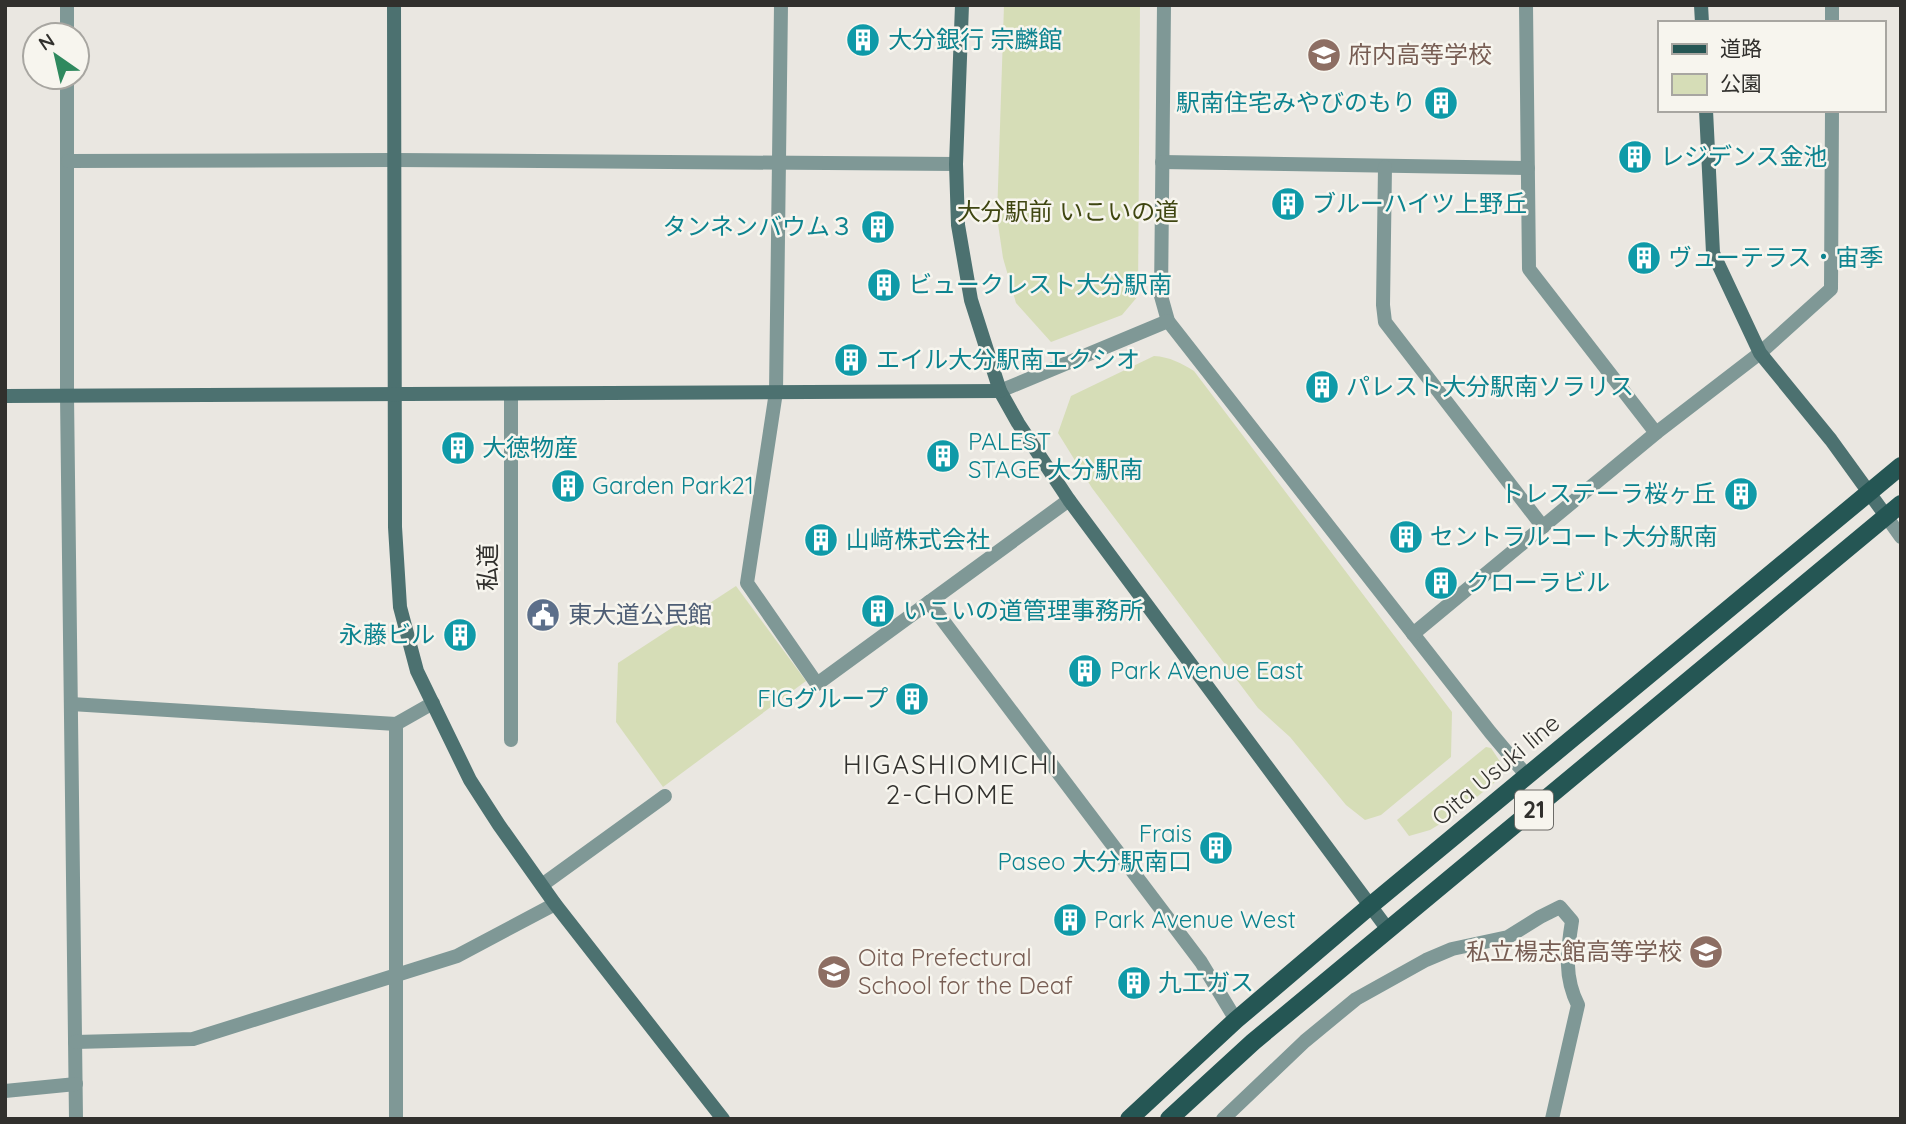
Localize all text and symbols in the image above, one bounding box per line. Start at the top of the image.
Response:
north arrow [21,21,91,91]
building icon: 大分銀行 宗麟館 [844,21,882,59]
legend [1658,21,1885,112]
place label: 大分銀行 宗麟館 [888,24,1063,54]
text: N [34,28,59,56]
text: 道路 [1720,35,1762,61]
school or university icon: 府内高等学校 [1305,36,1343,74]
place label: 府内高等学校 [1348,39,1492,69]
text: 公園 [1720,70,1762,96]
building icon: 駅南住宅みやびのもり [1422,84,1460,122]
place label: 駅南住宅みやびのもり [1176,87,1416,117]
building icon: レジデンス金池 [1616,138,1654,176]
place label: レジデンス金池 [1660,141,1828,171]
building icon: ブルーハイツ上野丘 [1269,185,1307,223]
place label: ブルーハイツ上野丘 [1312,188,1527,218]
park label: 大分駅前 いこいの道 [957,196,1179,226]
building icon: タンネンバウム３ [859,208,897,246]
place label: タンネンバウム３ [662,211,854,241]
building icon: ヴューテラス・宙季 [1625,239,1663,277]
place label: ヴューテラス・宙季 [1668,242,1884,272]
building icon: ビュークレスト大分駅南 [865,266,903,304]
place label: ビュークレスト大分駅南 [908,269,1172,299]
building icon: エイル大分駅南エクシオ [832,341,870,379]
place label: エイル大分駅南エクシオ [876,344,1140,374]
building icon: パレスト大分駅南ソラリス [1303,368,1341,406]
place label: パレスト大分駅南ソラリス [1346,371,1634,401]
place label: PALEST STAGE 大分駅南 [968,426,1143,484]
building icon: 大徳物産 [439,429,477,467]
place label: 大徳物産 [482,432,578,462]
building icon: PALEST STAGE 大分駅南 [924,437,962,475]
building icon: Garden Park21 [549,467,587,505]
place label: Garden Park21 [592,470,754,500]
building icon: トレステーラ桜ヶ丘 [1722,475,1760,513]
place label: トレステーラ桜ヶ丘 [1500,478,1716,508]
building icon: セントラルコート大分駅南 [1387,518,1425,556]
building icon: 山﨑株式会社 [802,521,840,559]
place label: セントラルコート大分駅南 [1430,521,1718,551]
place label: 山﨑株式会社 [846,524,990,554]
street label: 私道 [472,543,502,591]
building icon: クローラビル [1422,564,1460,602]
place label: クローラビル [1466,567,1610,597]
building icon: いこいの道管理事務所 [859,592,897,630]
place label: いこいの道管理事務所 [903,595,1143,625]
public building icon: 東大道公民館 [524,596,562,634]
place label: 東大道公民館 [568,599,712,629]
building icon: 永藤ビル [441,616,479,654]
place label: 永藤ビル [339,619,435,649]
building icon: Park Avenue East [1066,652,1104,690]
place label: Park Avenue East [1110,655,1304,685]
building icon: FIGグループ [893,680,931,718]
place label: FIGグループ [757,683,888,713]
street label: Oita Usuki line [1425,707,1565,831]
district label: HIGASHIOMICHI 2-CHOME [843,748,1059,811]
road number: 21 [1515,790,1553,830]
place label: Frais Paseo 大分駅南口 [997,818,1192,876]
building icon: Frais Paseo 大分駅南口 [1197,829,1235,867]
building icon: Park Avenue West [1051,901,1089,939]
place label: Park Avenue West [1094,904,1296,934]
school or university icon: 私立楊志館高等学校 [1687,933,1725,971]
place label: 私立楊志館高等学校 [1466,936,1682,966]
place label: Oita Prefectural School for the Deaf [858,942,1073,1000]
school or university icon: Oita Prefectural School for the Deaf [815,953,853,991]
building icon: 九工ガス [1115,964,1153,1002]
place label: 九工ガス [1158,967,1254,997]

